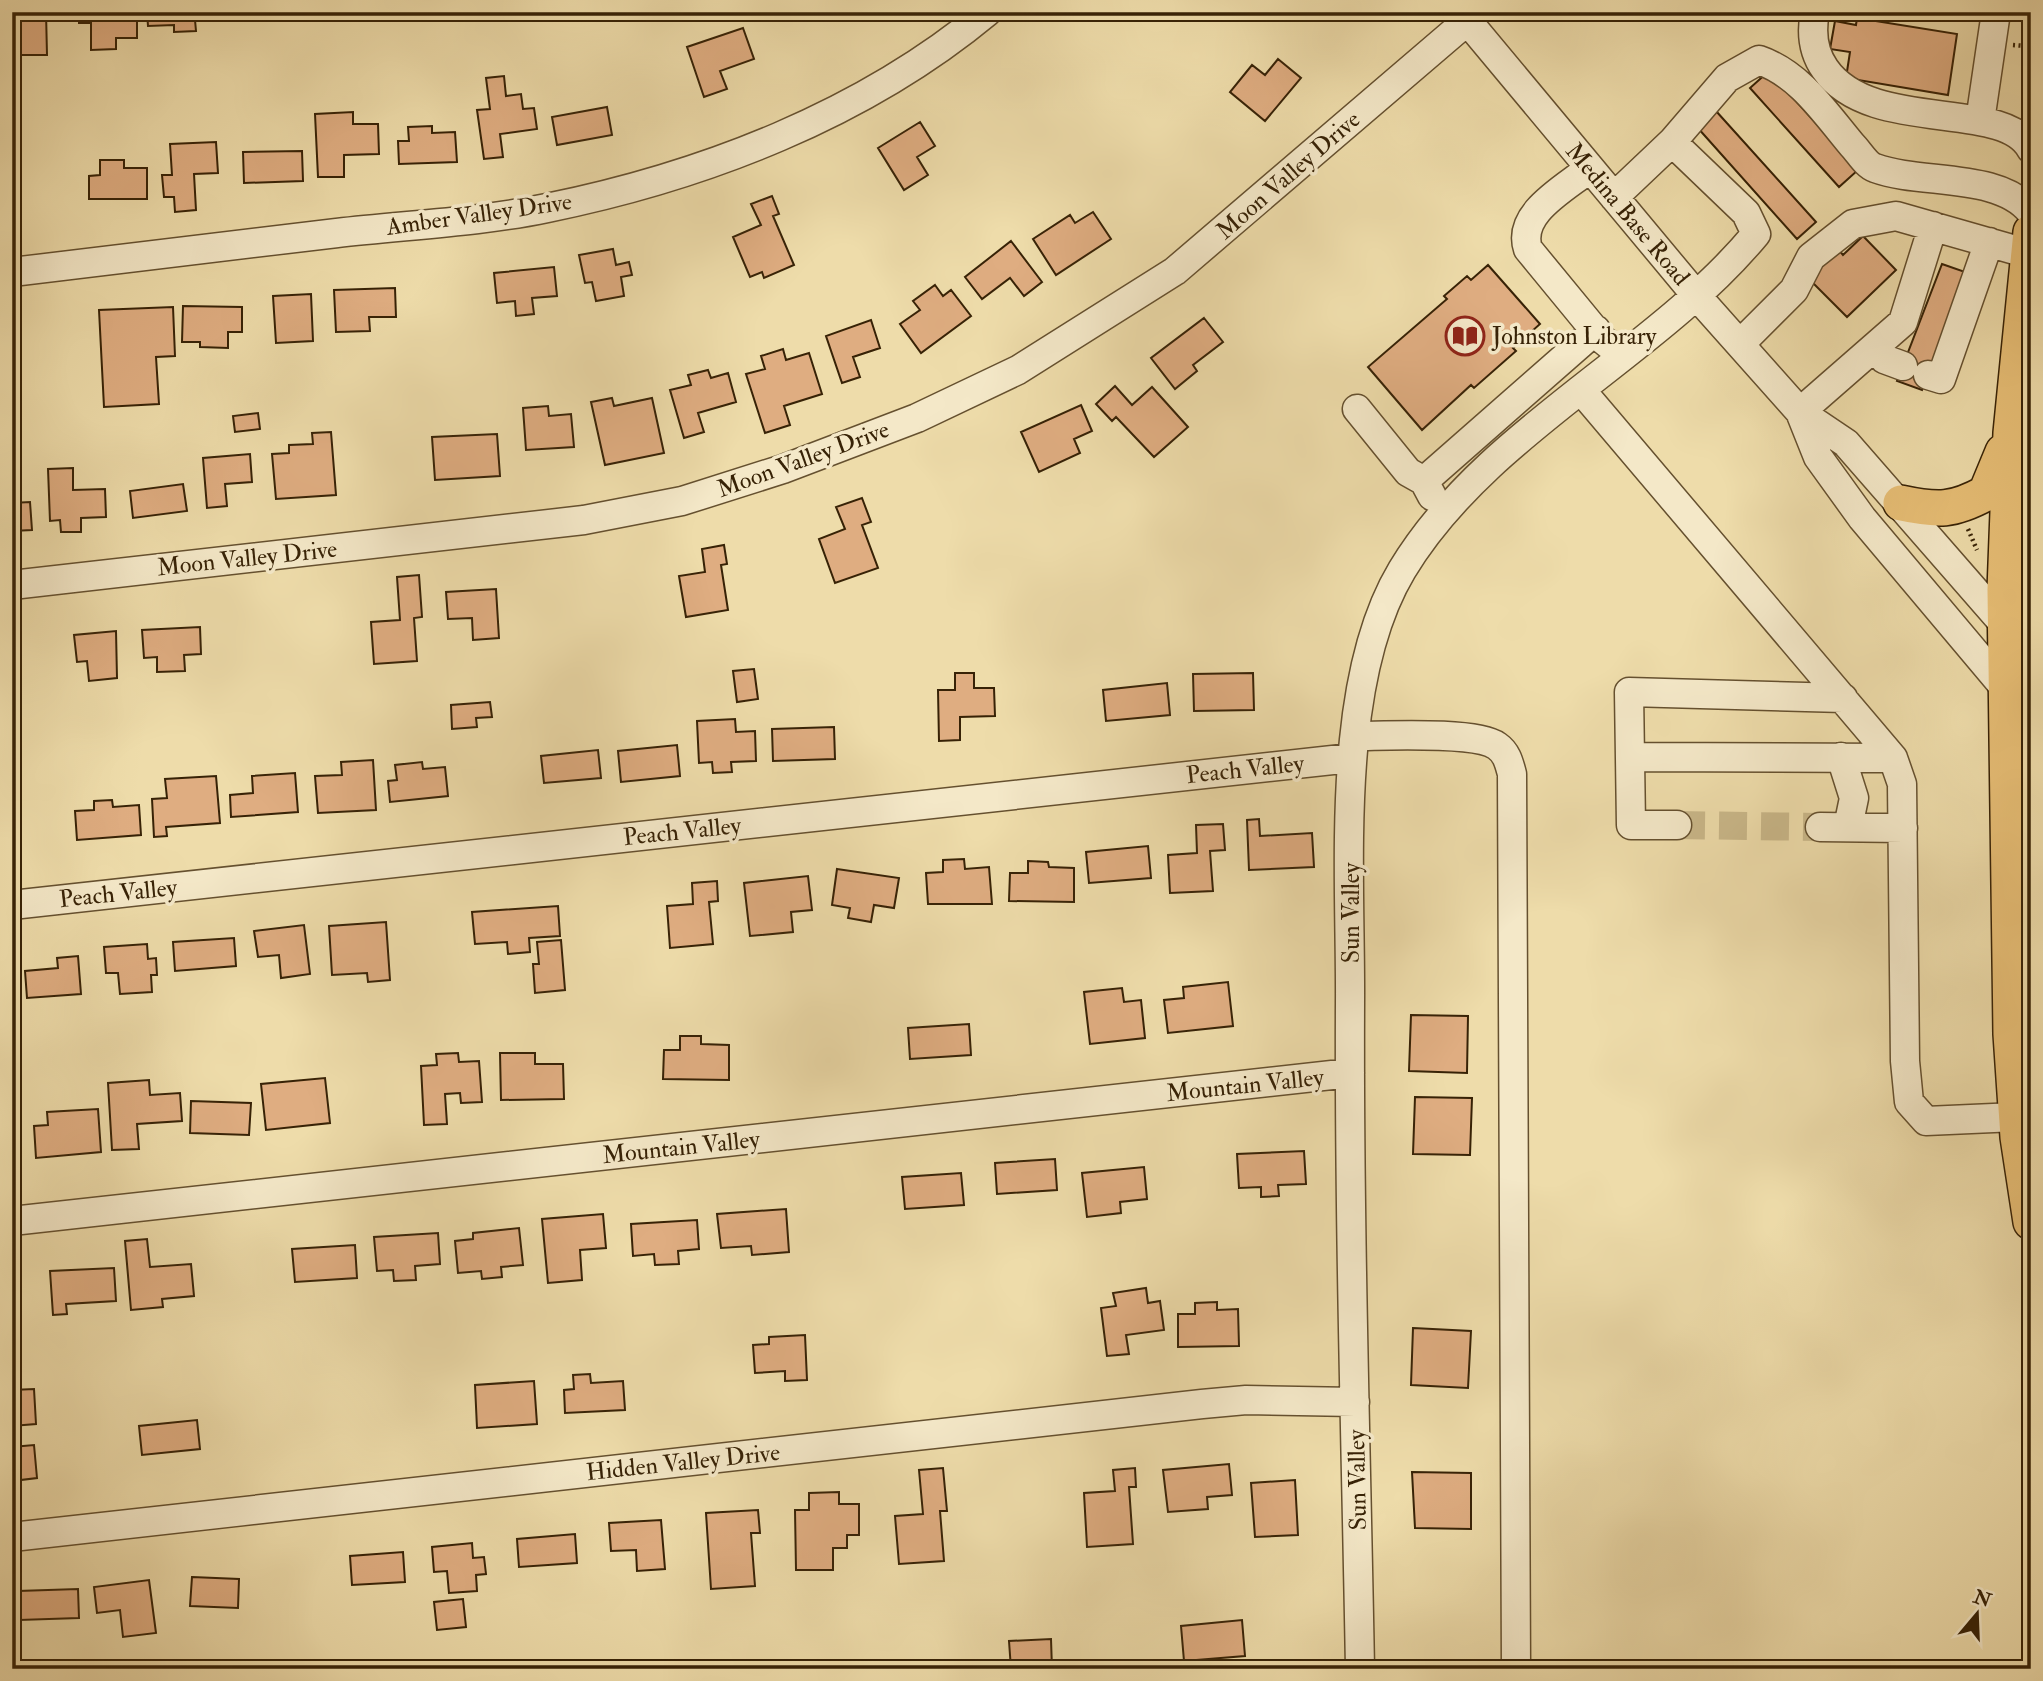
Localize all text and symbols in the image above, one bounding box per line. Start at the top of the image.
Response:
street label: Moon Valley Drive [1210,104,1367,246]
street label: Medina Base Road [1559,136,1697,292]
street label: Amber Valley Drive [383,186,574,243]
library icon: Johnston Library [1444,315,1486,357]
place label: Johnston Library [1491,321,1657,352]
street label: Moon Valley Drive [713,414,893,505]
street label: Moon Valley Drive [155,534,339,583]
street label: Peach Valley [1185,748,1306,791]
street label: Peach Valley [622,810,743,853]
street label: Sun Valley [1336,862,1367,963]
street label: Peach Valley [58,872,179,915]
street label: Mountain Valley [1165,1062,1326,1109]
street label: Mountain Valley [601,1124,762,1171]
street label: Sun Valley [1341,1429,1374,1531]
street label: Hidden Valley Drive [585,1437,781,1488]
north arrow [1941,1580,2011,1650]
text: N [1969,1584,1995,1613]

